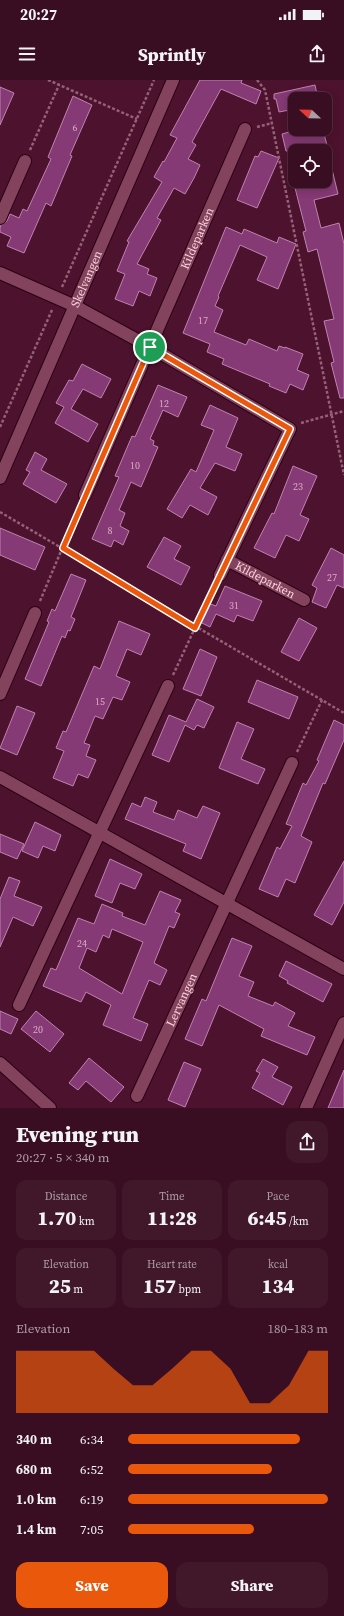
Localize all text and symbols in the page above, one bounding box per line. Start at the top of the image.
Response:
text: 20:27 [20,4,57,25]
text: Sprintly [138,42,206,67]
icon: menu [16,43,38,65]
icon: share [306,43,328,65]
north arrow [288,92,332,136]
map controls [288,92,332,188]
house number: 6 [73,121,78,134]
button: locate [288,144,332,188]
street label: Kildeparken [177,205,218,272]
street label: Skelvangen [67,248,106,310]
house number: 17 [198,314,208,327]
pin [133,330,167,364]
icon: arrive [139,336,161,358]
house number: 12 [159,397,169,410]
house number: 10 [130,459,140,472]
house number: 23 [293,480,303,493]
house number: 8 [108,524,113,537]
street label: Kildeparken [232,558,298,602]
house number: 27 [327,571,337,584]
house number: 31 [229,599,239,612]
house number: 15 [95,695,105,708]
house number: 24 [77,937,87,950]
street label: Lervangen [162,971,201,1029]
house number: 20 [33,1023,43,1036]
text: Evening run [16,1119,139,1149]
button: share [286,1121,328,1163]
text: 20:27 · 5 × 340 m [16,1149,110,1166]
text: Distance [45,1189,87,1204]
text: Time [159,1189,185,1204]
text: Pace [266,1189,290,1204]
text: 1.70 [37,1204,76,1232]
text: 11:28 [147,1204,197,1232]
text: 6:45 [247,1204,286,1232]
text: km [76,1214,95,1229]
text: /km [286,1214,309,1229]
text: Elevation [43,1257,89,1272]
text: Heart rate [147,1257,197,1272]
text: kcal [268,1257,288,1272]
text: 25 [49,1272,71,1300]
text: 157 [143,1272,176,1300]
text: 134 [261,1272,295,1300]
text: m [71,1282,83,1297]
text: bpm [176,1282,201,1297]
text: Elevation [16,1320,70,1337]
text: 180–183 m [268,1320,328,1337]
text: 340 m [16,1431,52,1448]
text: 6:34 [80,1431,103,1448]
text: 680 m [16,1461,52,1478]
text: 6:52 [80,1461,103,1478]
text: 1.0 km [16,1491,56,1508]
text: 6:19 [80,1491,103,1508]
text: 1.4 km [16,1521,56,1538]
text: 7:05 [80,1521,103,1538]
button: Save [16,1562,168,1608]
button: Share [176,1562,328,1608]

